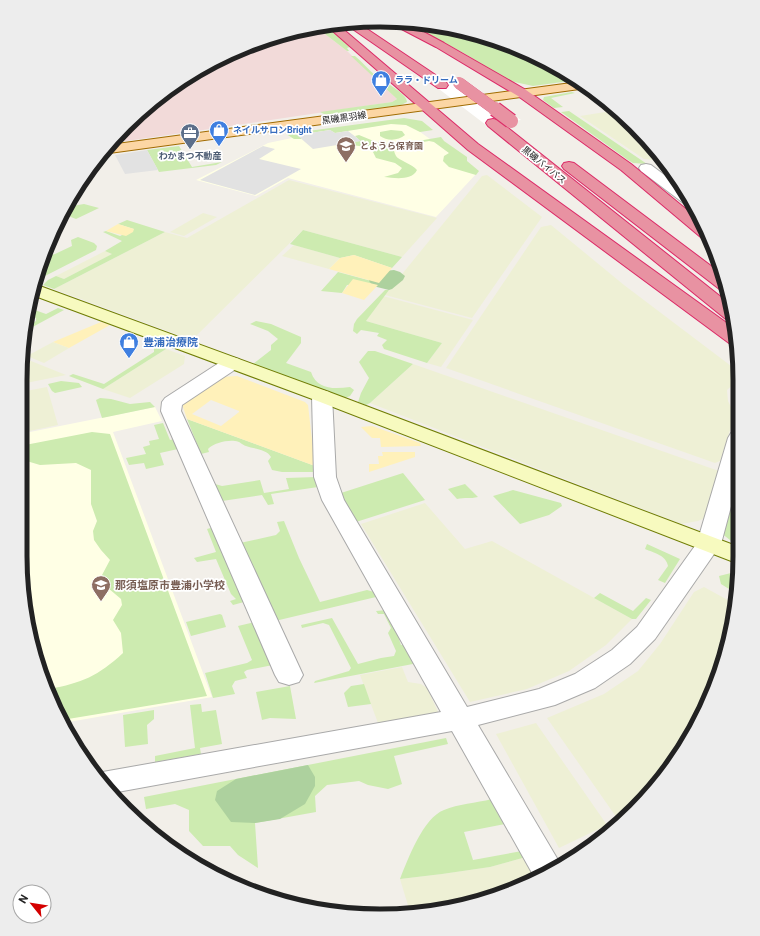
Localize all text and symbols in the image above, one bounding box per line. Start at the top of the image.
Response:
shop icon: ララ・ドリーム [370,69,392,97]
place label: ララ・ドリーム [395,75,458,85]
street label: 黒磯黒羽線 [321,110,368,126]
shop icon: ネイルサロンBright [208,119,230,147]
office icon: わかまつ不動産 [179,122,201,150]
place label: ネイルサロンBright [233,125,312,135]
school or university icon: とようら保育園 [335,135,357,163]
place label: とようら保育園 [360,141,423,151]
street label: 黒磯バイパス [520,144,568,186]
place label: わかまつ不動産 [158,151,222,161]
shop icon: 豊浦治療院 [118,331,140,359]
place label: 豊浦治療院 [143,336,198,349]
school or university icon: 那須塩原市豊浦小学校 [90,574,112,602]
place label: 那須塩原市豊浦小学校 [115,579,225,592]
north arrow [12,884,52,924]
text: N [16,892,31,906]

